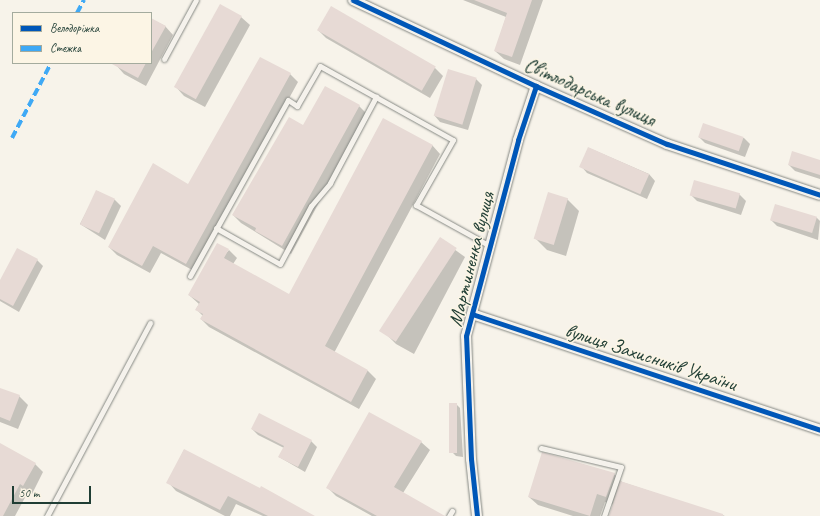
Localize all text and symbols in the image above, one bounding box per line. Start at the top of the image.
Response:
legend [12,12,152,64]
text: Велодоріжка [50,20,99,36]
text: Стежка [50,40,81,56]
street label: Світлодарська вулиця [521,52,659,132]
street label: Мартиненка вулиця [443,189,499,329]
street label: вулиця Захисників України [562,318,740,396]
scale bar [14,478,93,504]
text: 50 m [19,485,39,501]

